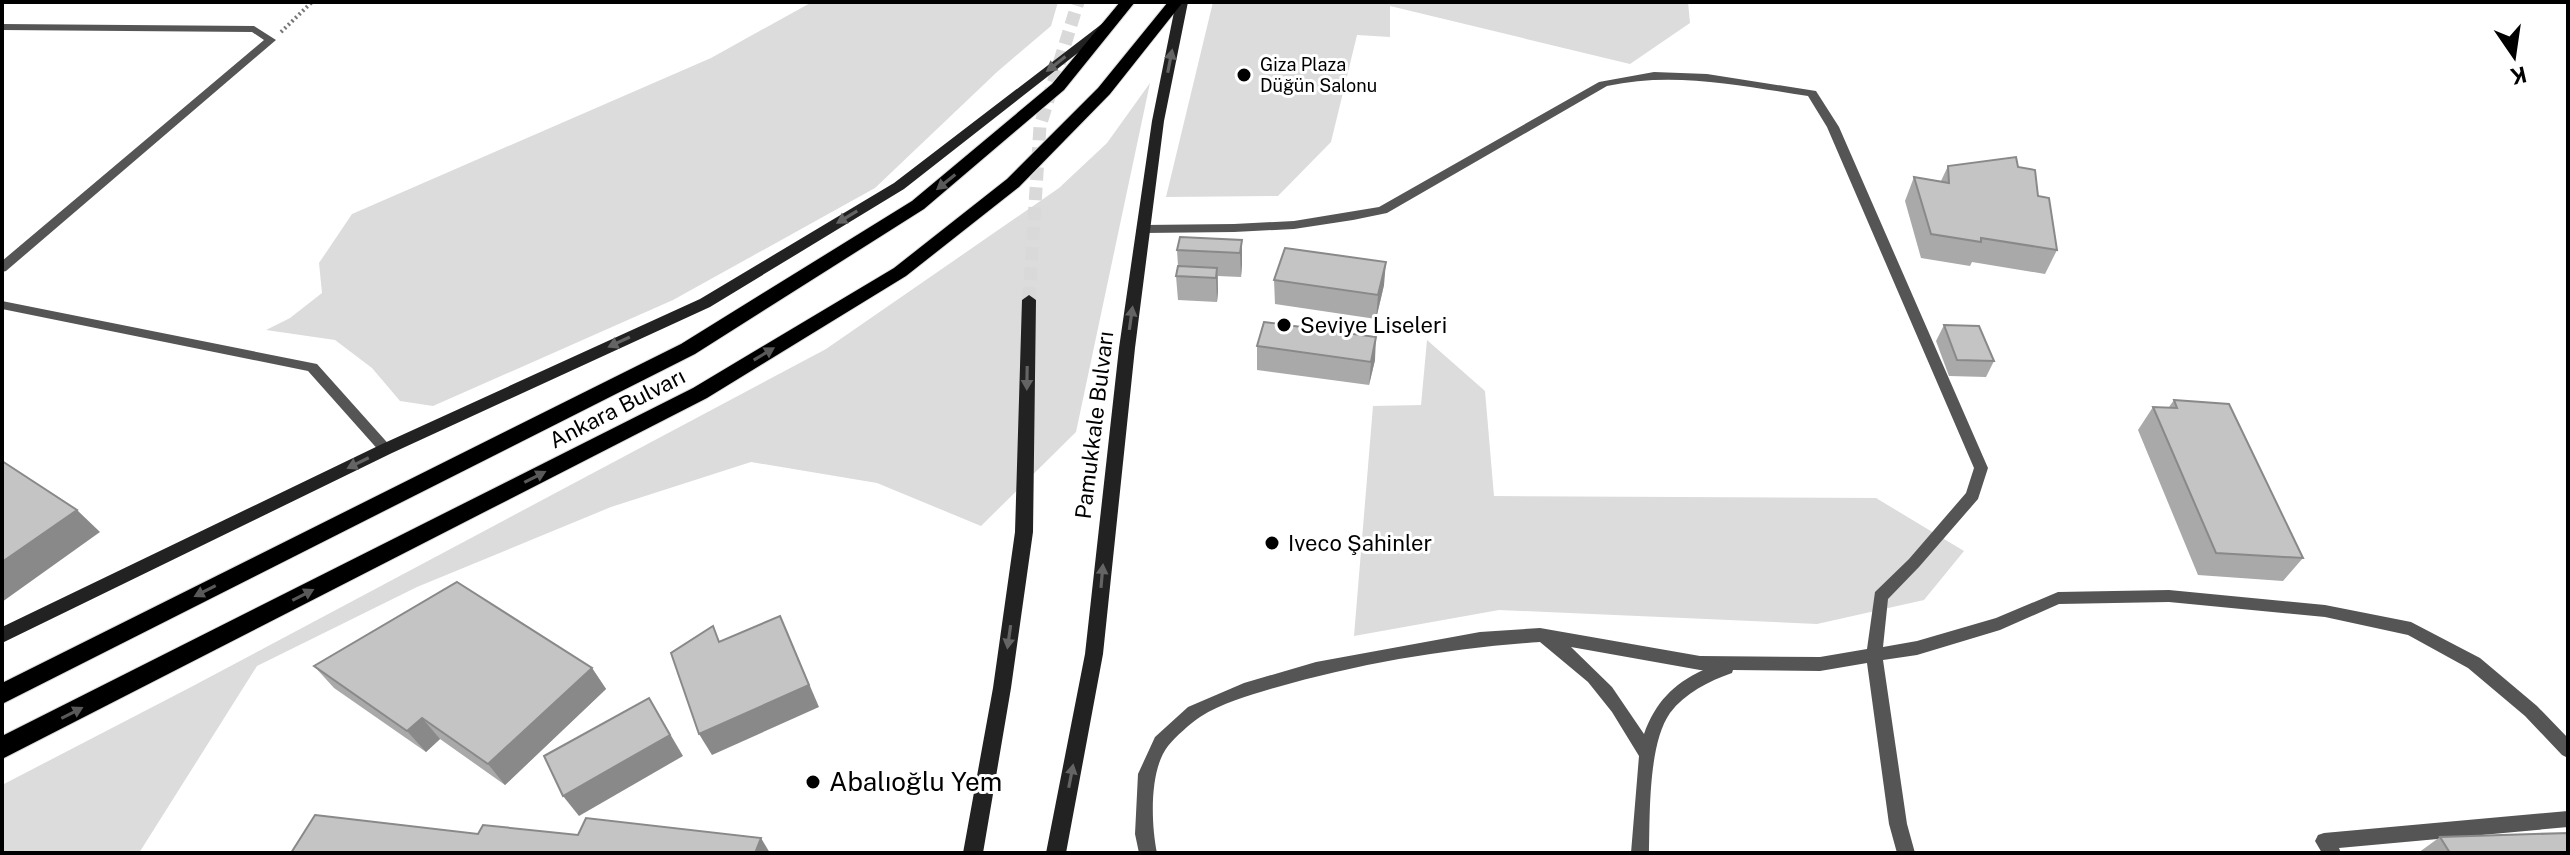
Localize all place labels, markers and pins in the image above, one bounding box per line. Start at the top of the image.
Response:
place label: Giza Plaza Düğün Salonu [1260,54,1377,96]
marker: Giza Plaza Düğün Salonu [1235,66,1253,84]
place label: Seviye Liseleri [1300,312,1447,338]
marker: Seviye Liseleri [1275,316,1293,334]
place label: Iveco Şahinler [1288,530,1432,556]
marker: Iveco Şahinler [1263,534,1281,552]
place label: Abalıoğlu Yem [829,766,1002,797]
marker: Abalıoğlu Yem [804,773,822,791]

